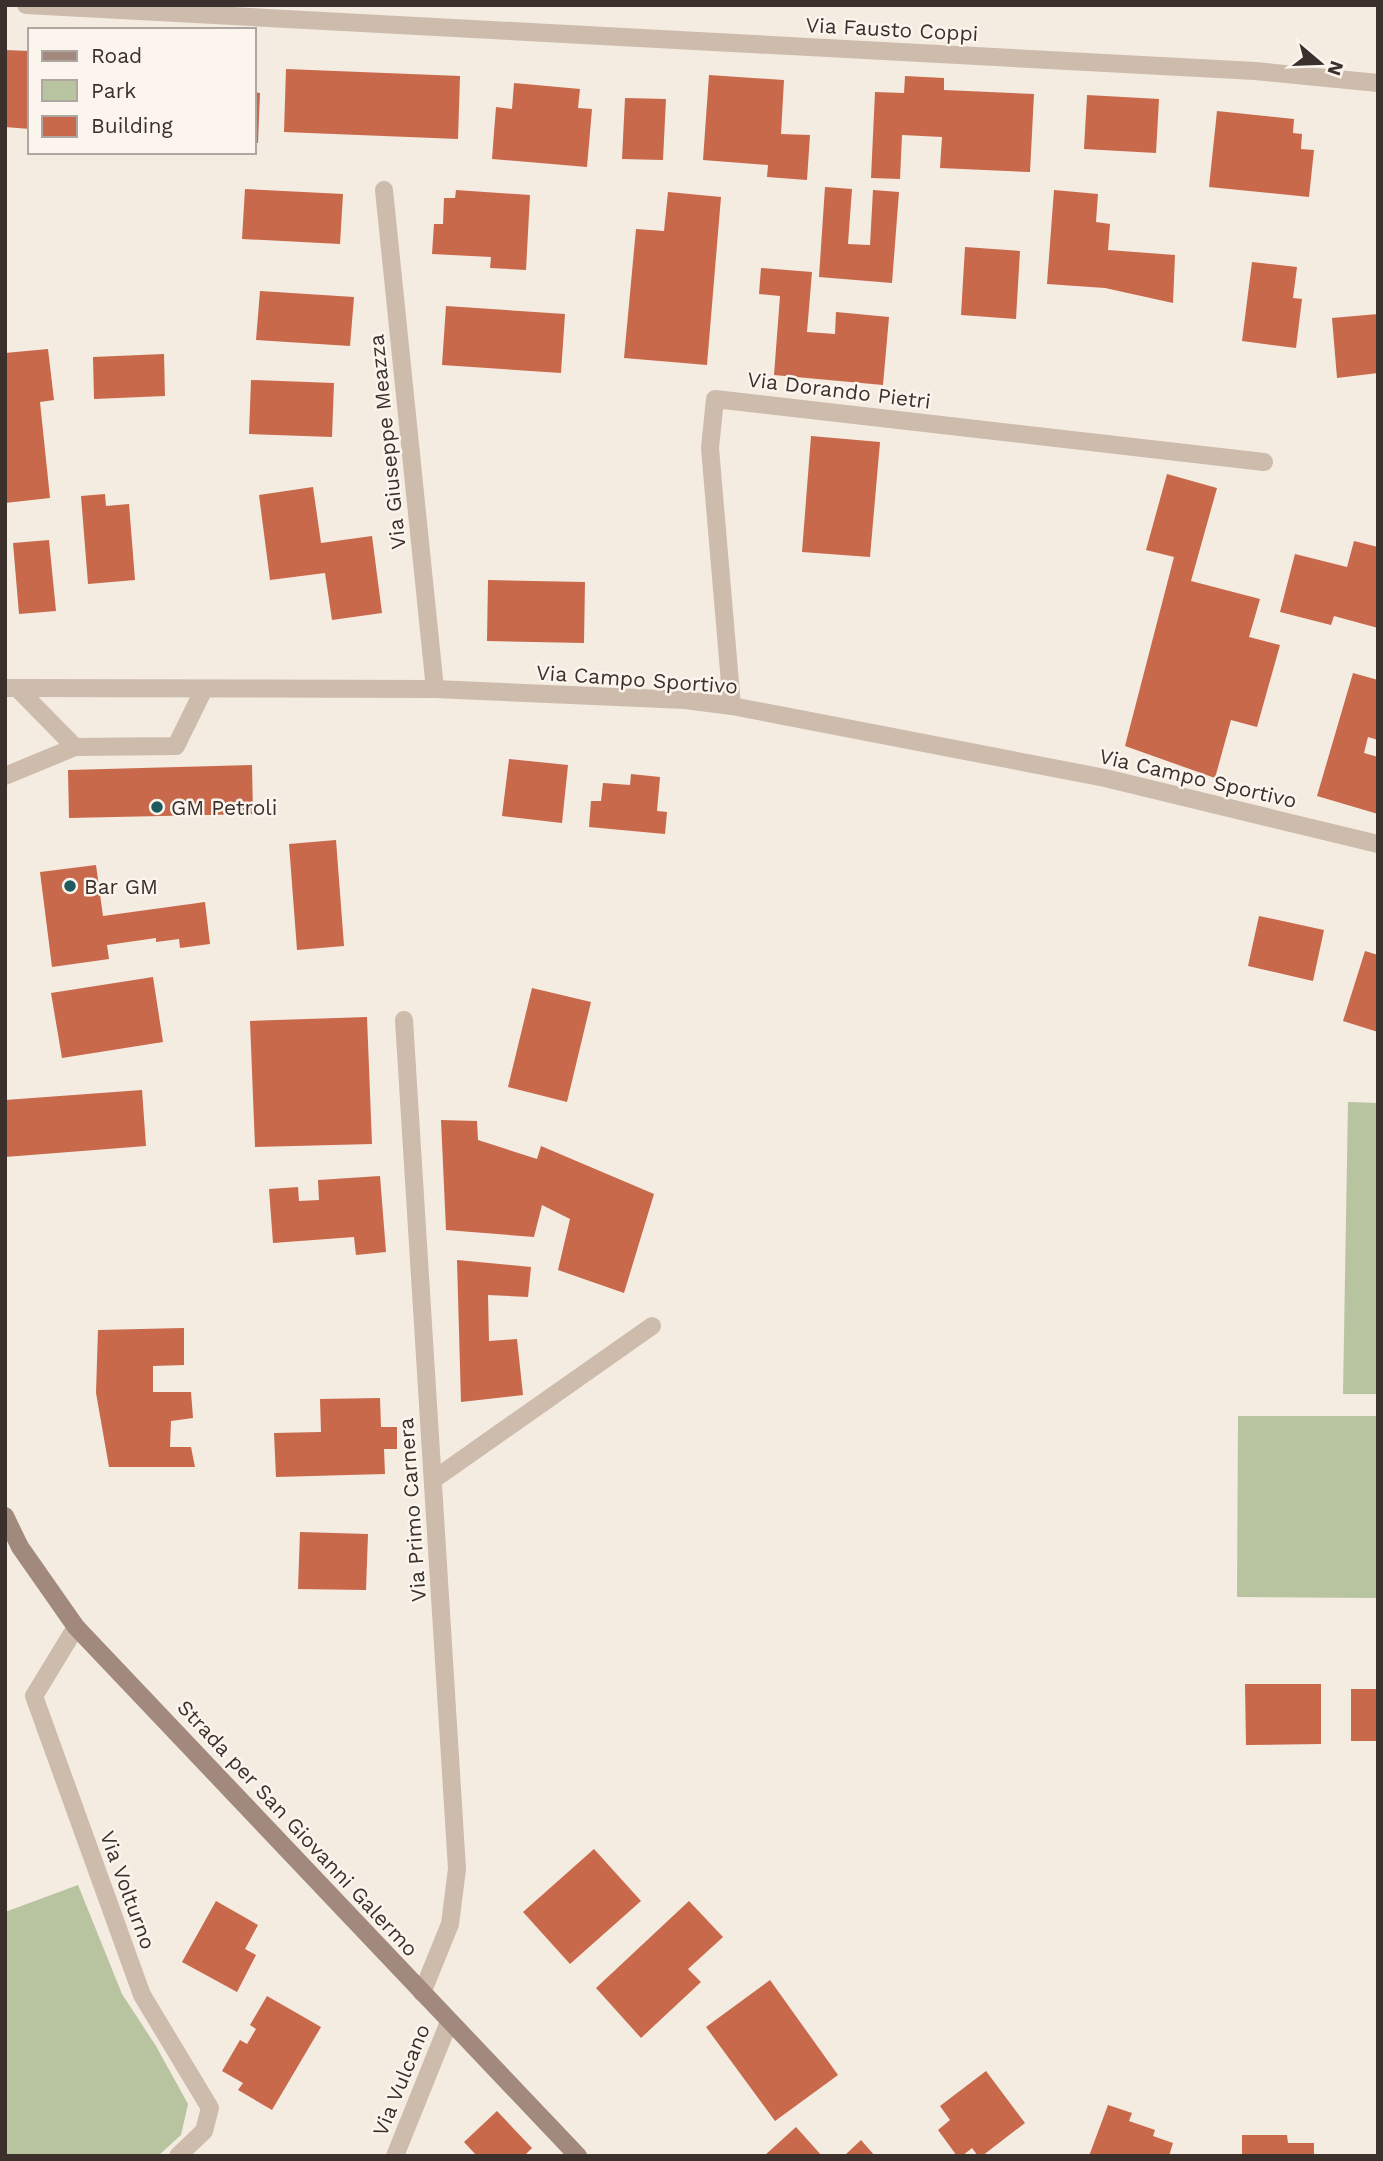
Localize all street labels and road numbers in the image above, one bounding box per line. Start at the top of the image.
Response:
street label: Via Fausto Coppi [805,12,979,46]
street label: Via Giuseppe Meazza [363,333,411,551]
street label: Via Dorando Pietri [746,366,932,414]
street label: Via Campo Sportivo [535,659,739,699]
street label: Via Campo Sportivo [1097,743,1299,813]
street label: Via Primo Carnera [393,1417,431,1603]
street label: Strada per San Giovanni Galermo [172,1695,424,1961]
street label: Via Volturno [95,1827,161,1953]
street label: Via Vulcano [367,2020,435,2140]

